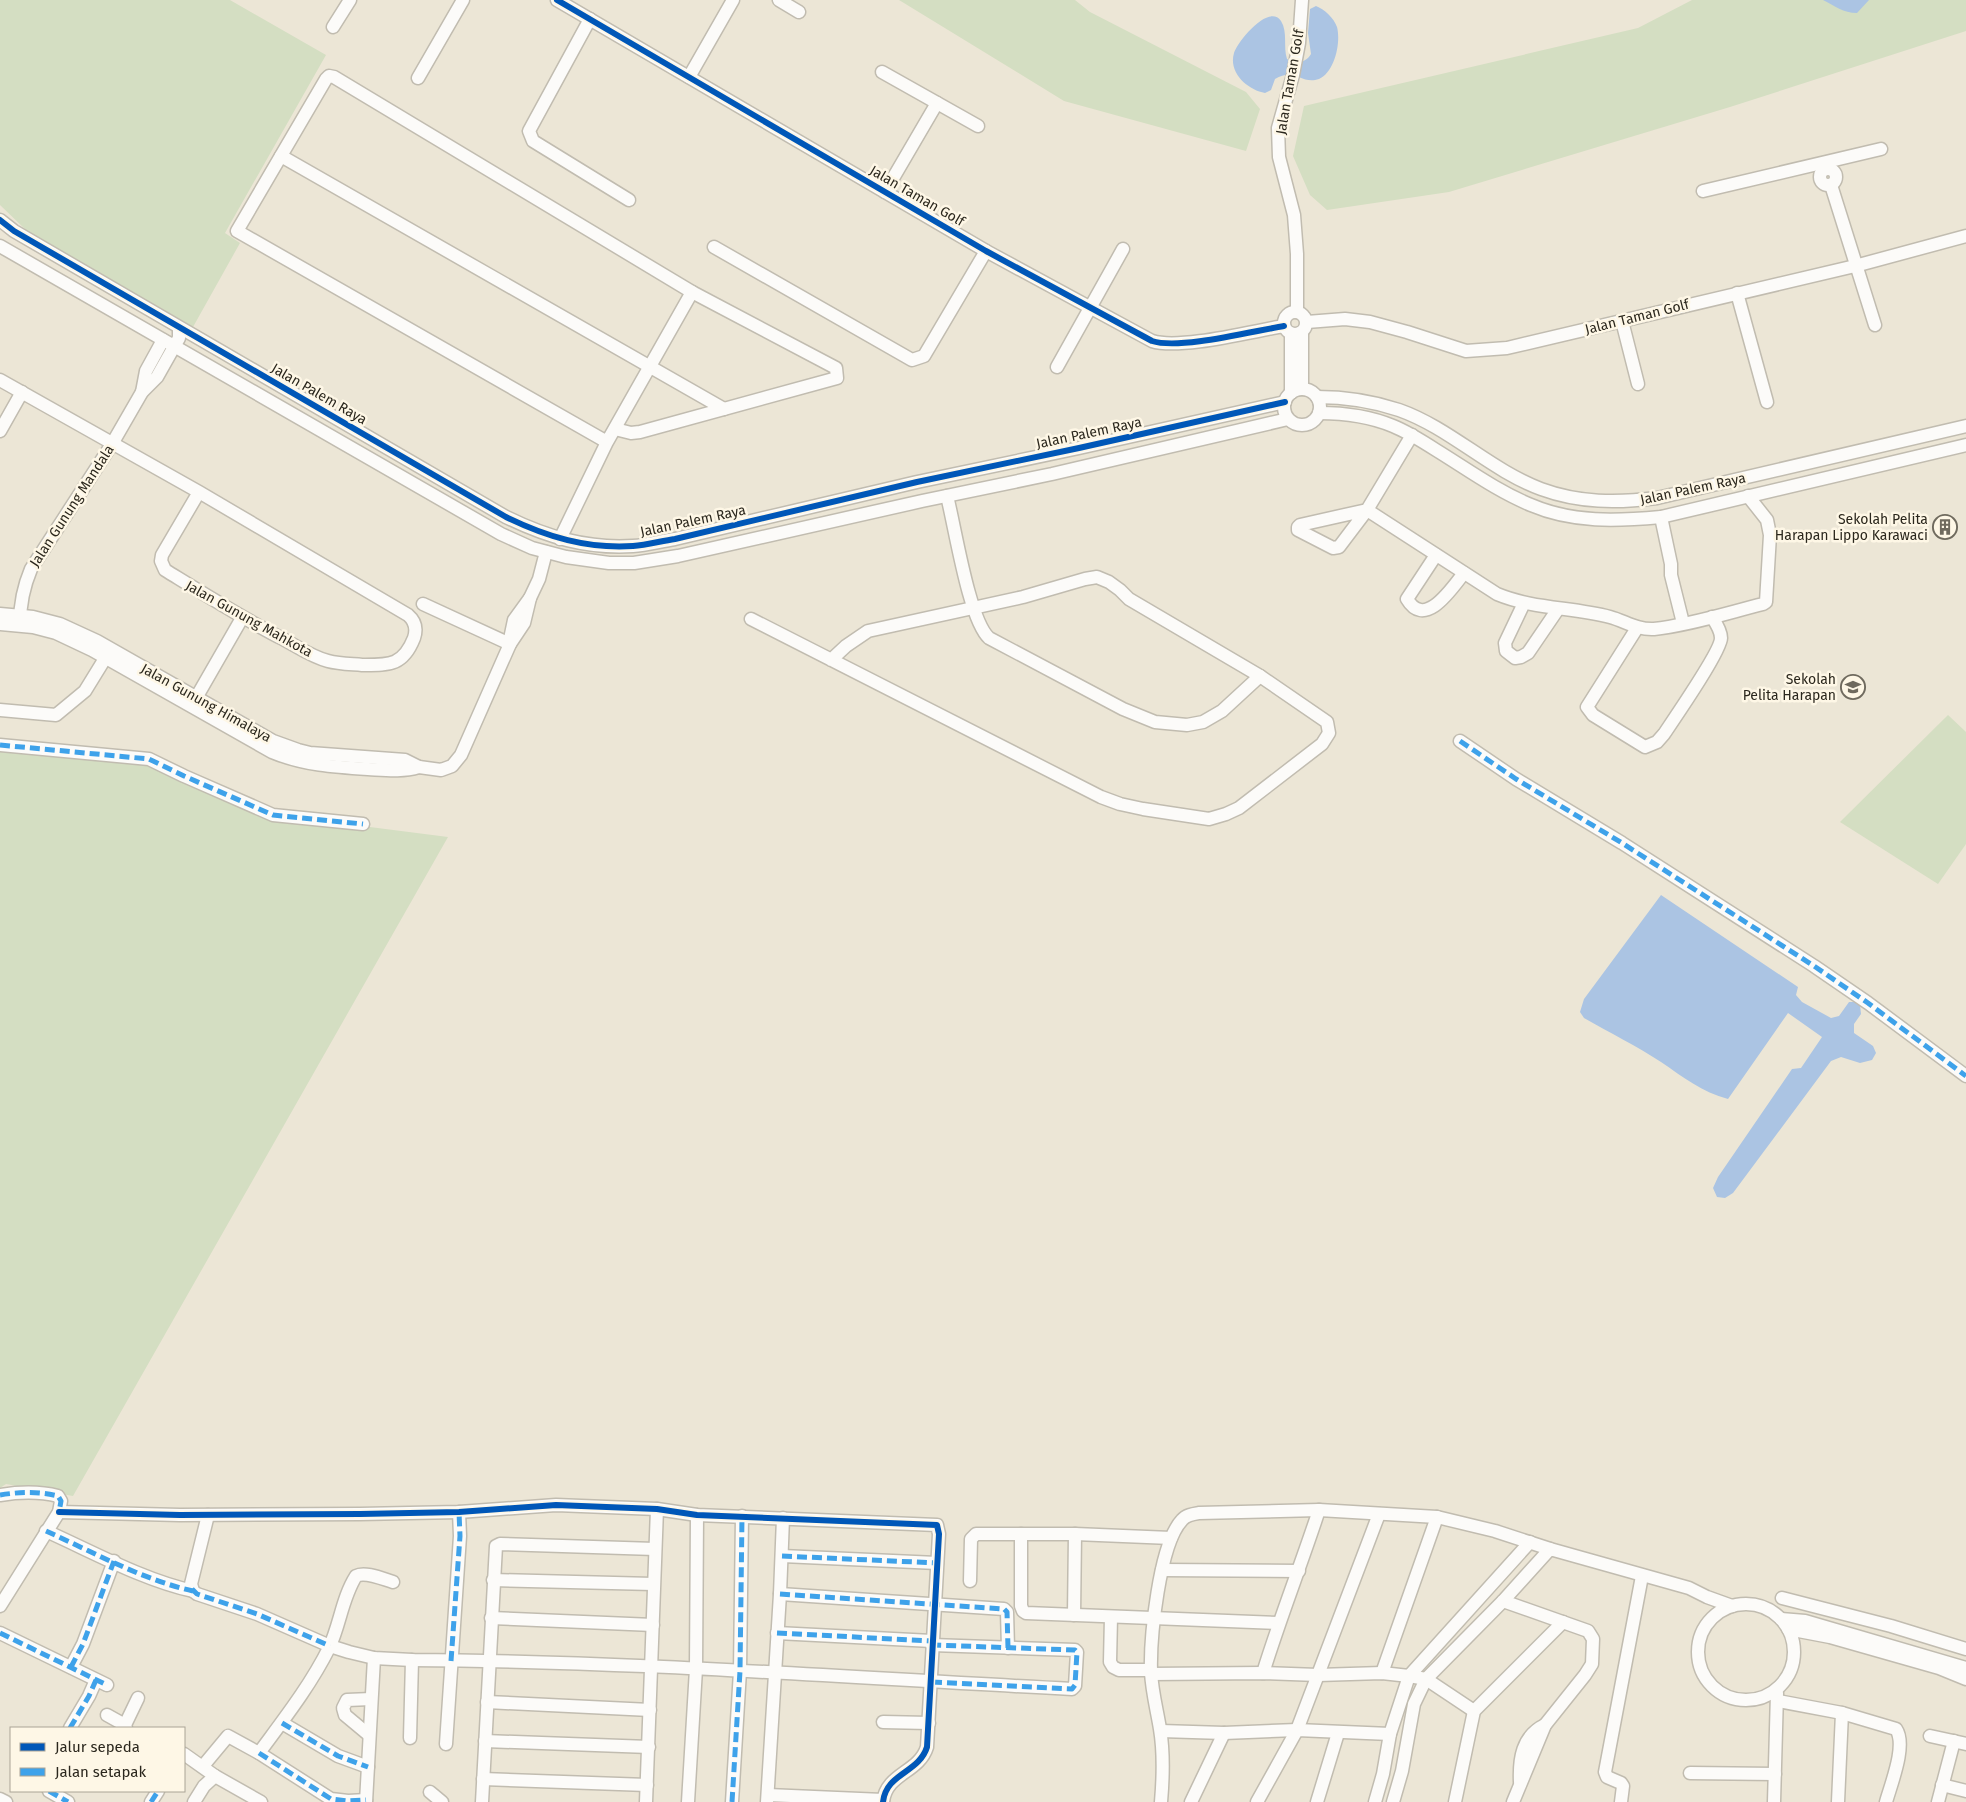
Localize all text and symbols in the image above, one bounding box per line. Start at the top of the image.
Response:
street label: Jalan Taman Golf [1272,27,1308,136]
street label: Jalan Taman Golf [867,162,969,231]
street label: Jalan Taman Golf [1583,296,1692,338]
street label: Jalan Palem Raya [268,360,370,428]
street label: Jalan Palem Raya [1035,414,1143,452]
street label: Jalan Gunung Mandala [26,442,118,570]
street label: Jalan Palem Raya [1639,470,1747,508]
street label: Jalan Palem Raya [639,502,747,540]
place label: Sekolah Pelita Harapan Lippo Karawaci [1775,511,1928,544]
building icon: Sekolah Pelita Harapan Lippo Karawaci [1932,514,1958,540]
street label: Jalan Gunung Mahkota [183,577,315,661]
street label: Jalan Gunung Himalaya [138,660,274,746]
place label: Sekolah Pelita Harapan [1743,671,1836,704]
school or university icon: Sekolah Pelita Harapan [1840,674,1866,700]
legend [10,1727,185,1792]
text: Jalur sepeda [55,1738,140,1756]
text: Jalan setapak [55,1763,146,1781]

